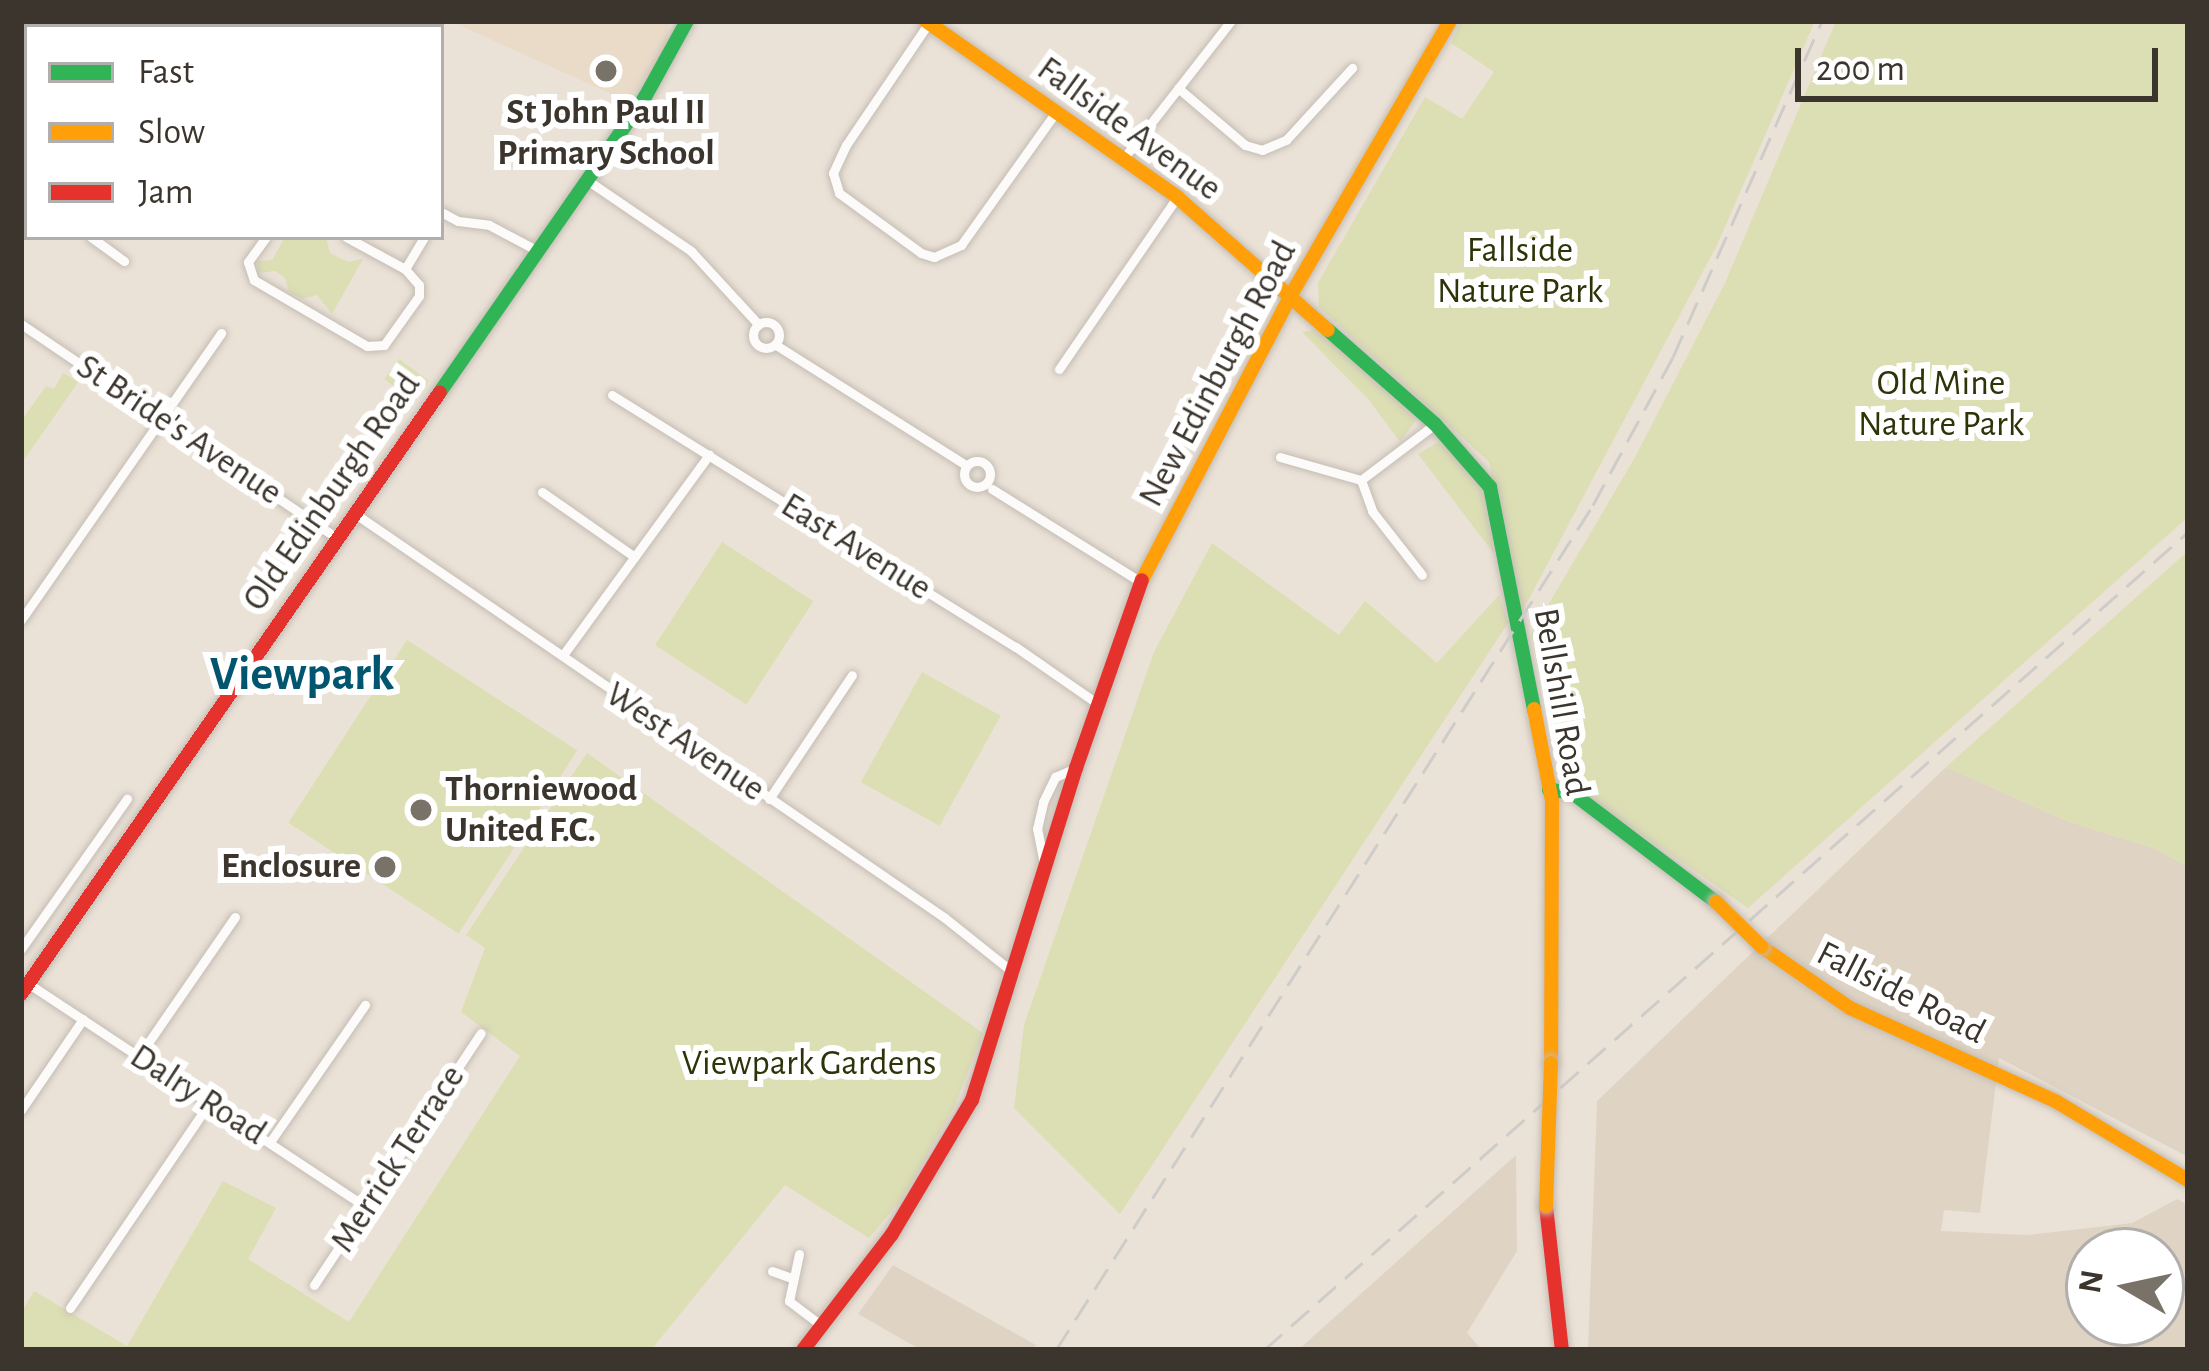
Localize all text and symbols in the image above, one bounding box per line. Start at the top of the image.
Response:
legend [24,24,444,240]
scale bar [1801,24,2164,98]
street label: Fallside Avenue [1028,48,1230,210]
text: 200 m [1816,51,1905,87]
text: Fast [138,54,194,90]
marker: St John Paul II Primary School [593,58,619,84]
place label: St John Paul II Primary School [497,90,715,175]
text: Slow [138,114,205,150]
text: Jam [138,174,194,210]
park label: Fallside Nature Park [1437,228,1603,313]
street label: New Edinburgh Road [1130,234,1306,514]
street label: St Bride's Avenue [68,345,290,515]
park label: Old Mine Nature Park [1858,361,2024,446]
street label: Old Edinburgh Road [234,365,430,619]
street label: East Avenue [773,484,939,610]
street label: Bellshill Road [1523,605,1599,799]
district label: Viewpark [210,647,394,705]
street label: West Avenue [597,673,773,811]
place label: Thorniewood United F.C. [445,767,637,852]
marker: Thorniewood United F.C. [408,797,434,823]
place label: Enclosure [221,845,361,889]
marker: Enclosure [372,854,398,880]
street label: Fallside Road [1809,932,1993,1054]
street label: Dalry Road [122,1035,274,1155]
park label: Viewpark Gardens [682,1042,936,1086]
street label: Merrick Terrace [322,1057,474,1261]
north arrow [2065,1227,2185,1347]
text: N [2074,1268,2110,1296]

